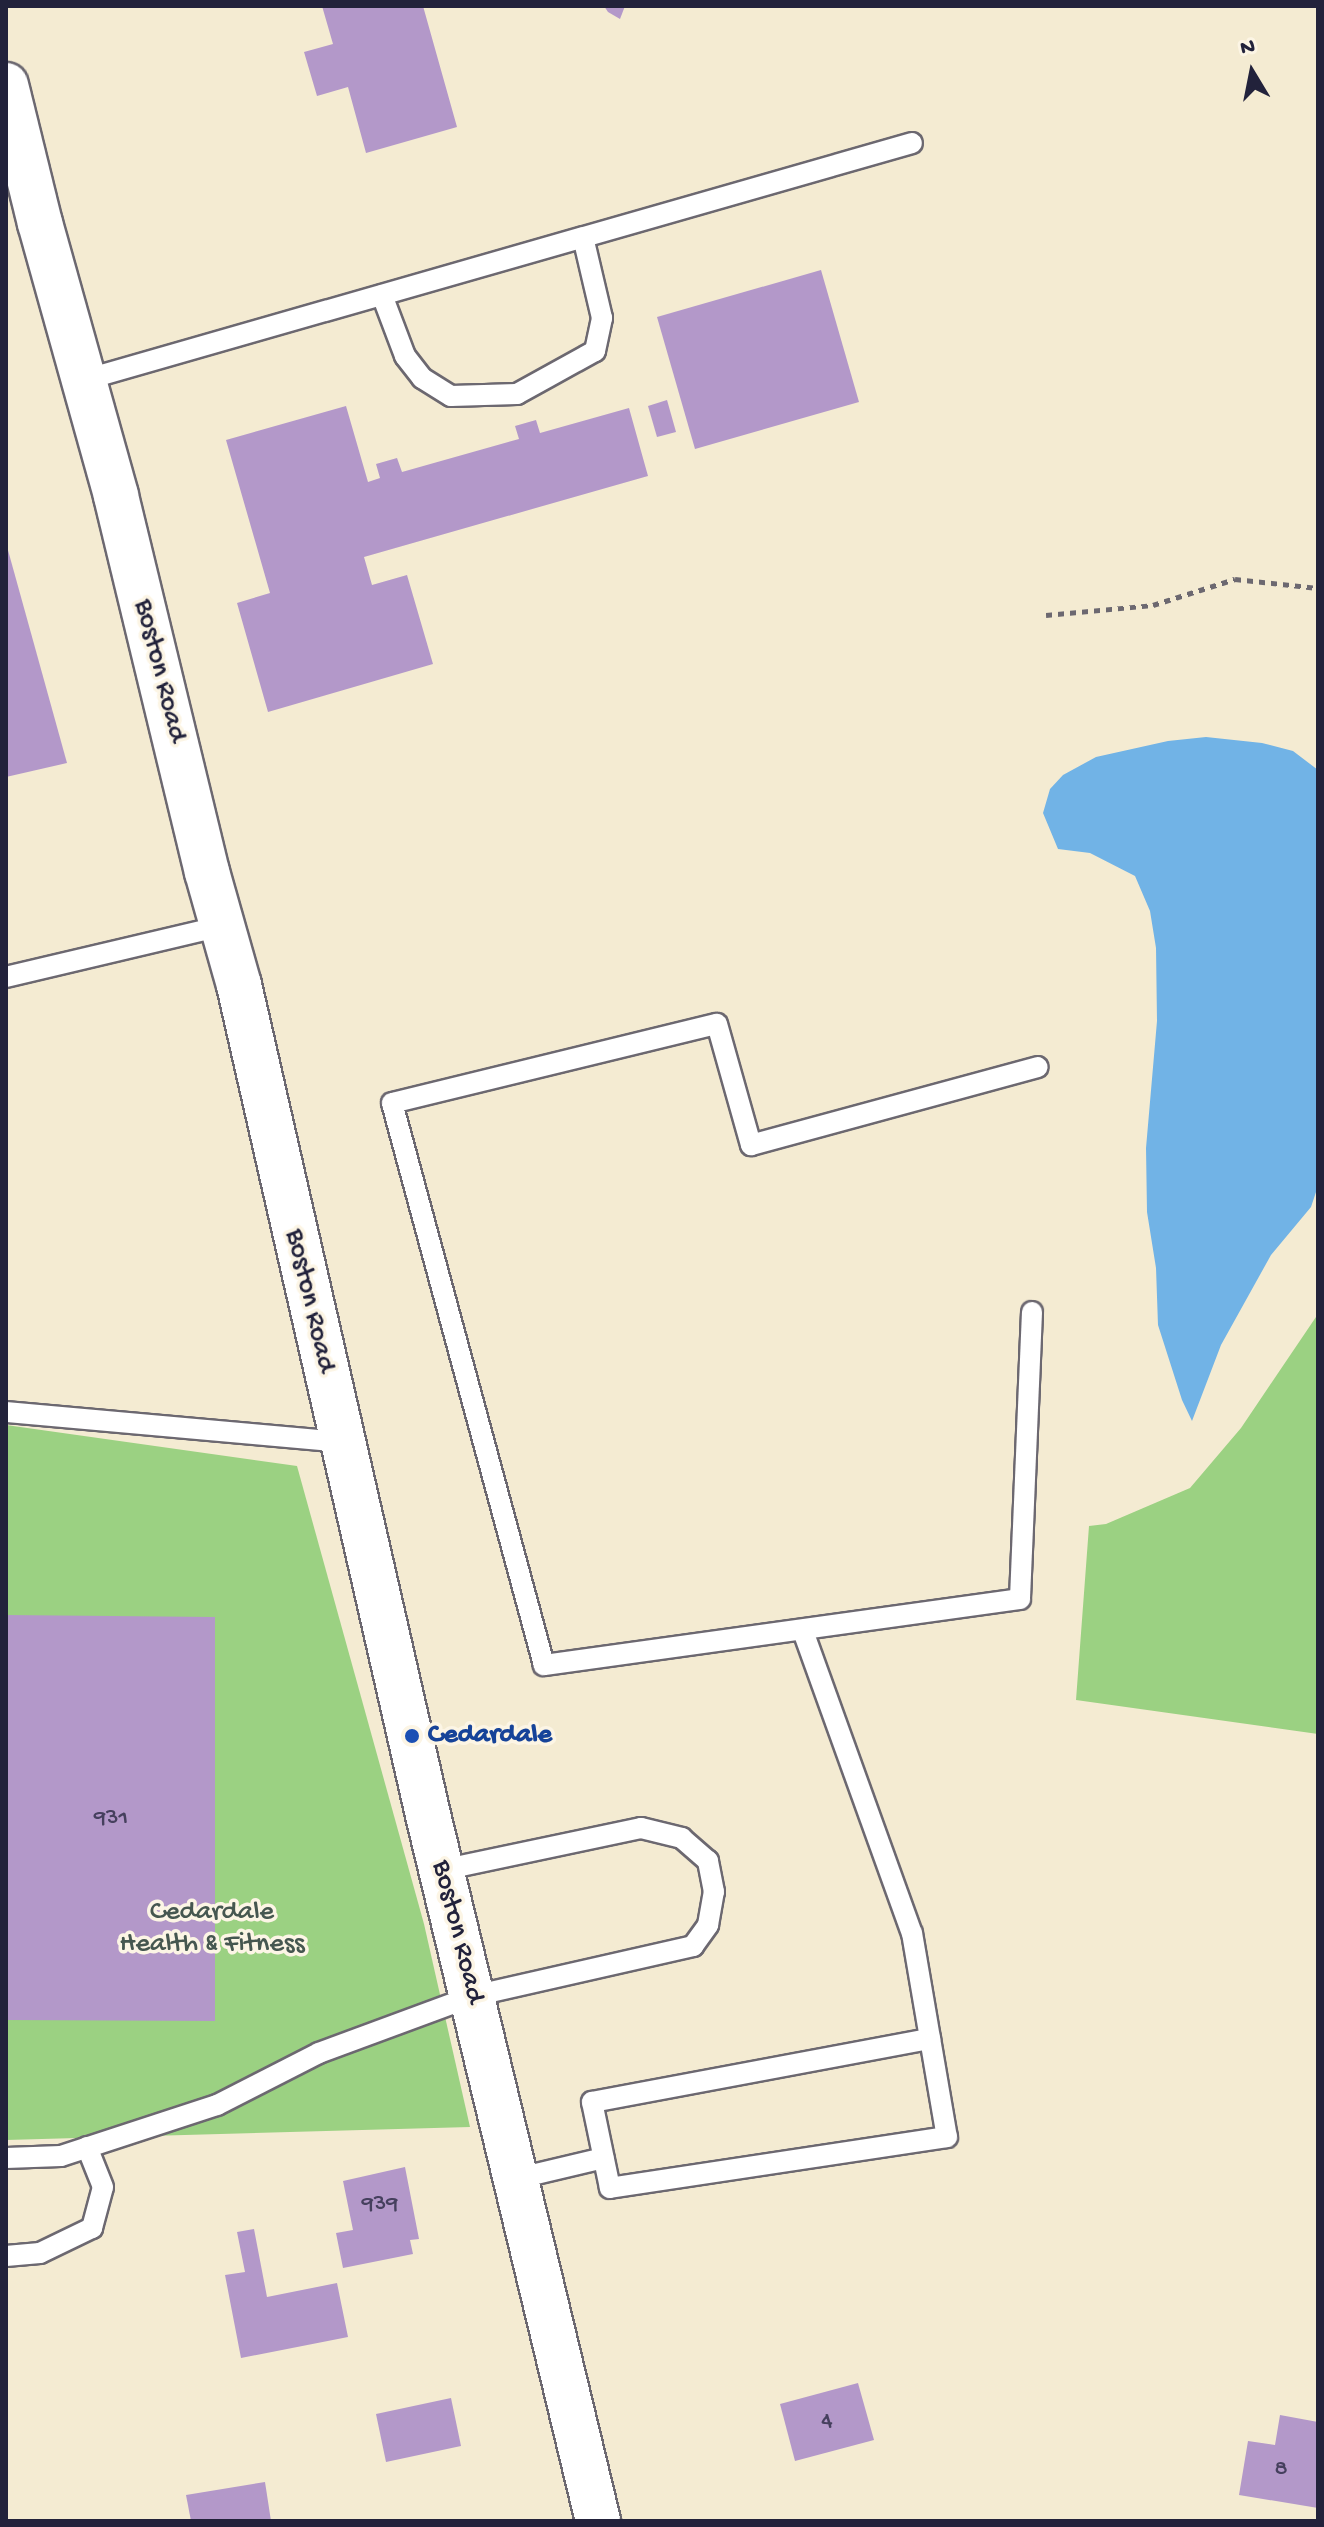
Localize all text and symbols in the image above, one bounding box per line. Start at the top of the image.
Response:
north arrow [1212,32,1292,112]
text: N [1238,34,1257,62]
street label: Boston Road [125,596,193,746]
street label: Boston Road [276,1226,342,1376]
place label: Cedardale [428,1719,552,1753]
marker: Cedardale [403,1727,421,1745]
house number: 931 [94,1805,128,1833]
street label: Boston Road [423,1857,491,2007]
park label: Cedardale Health & Fitness [120,1896,304,1962]
house number: 939 [362,2191,398,2219]
house number: 4 [821,2408,833,2436]
house number: 8 [1274,2456,1288,2484]

